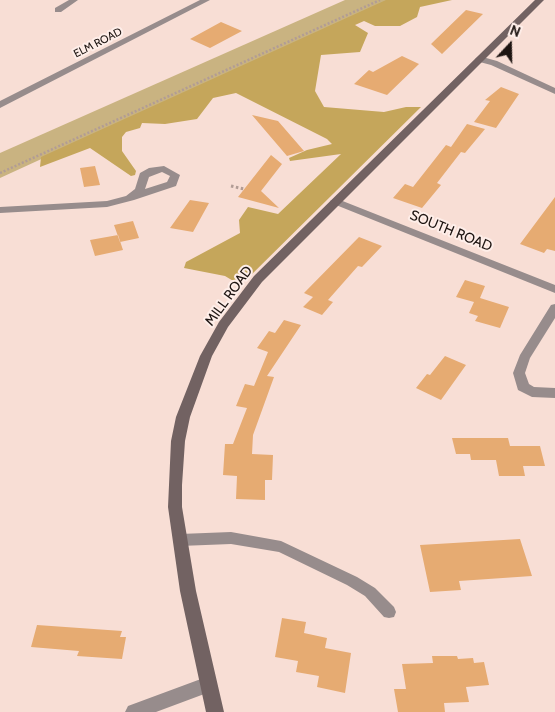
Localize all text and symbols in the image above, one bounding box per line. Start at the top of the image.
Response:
north arrow [485,20,535,70]
text: N [508,21,523,41]
street label: ELM ROAD [71,25,125,61]
street label: SOUTH ROAD [407,207,495,255]
street label: MILL ROAD [202,263,256,329]

